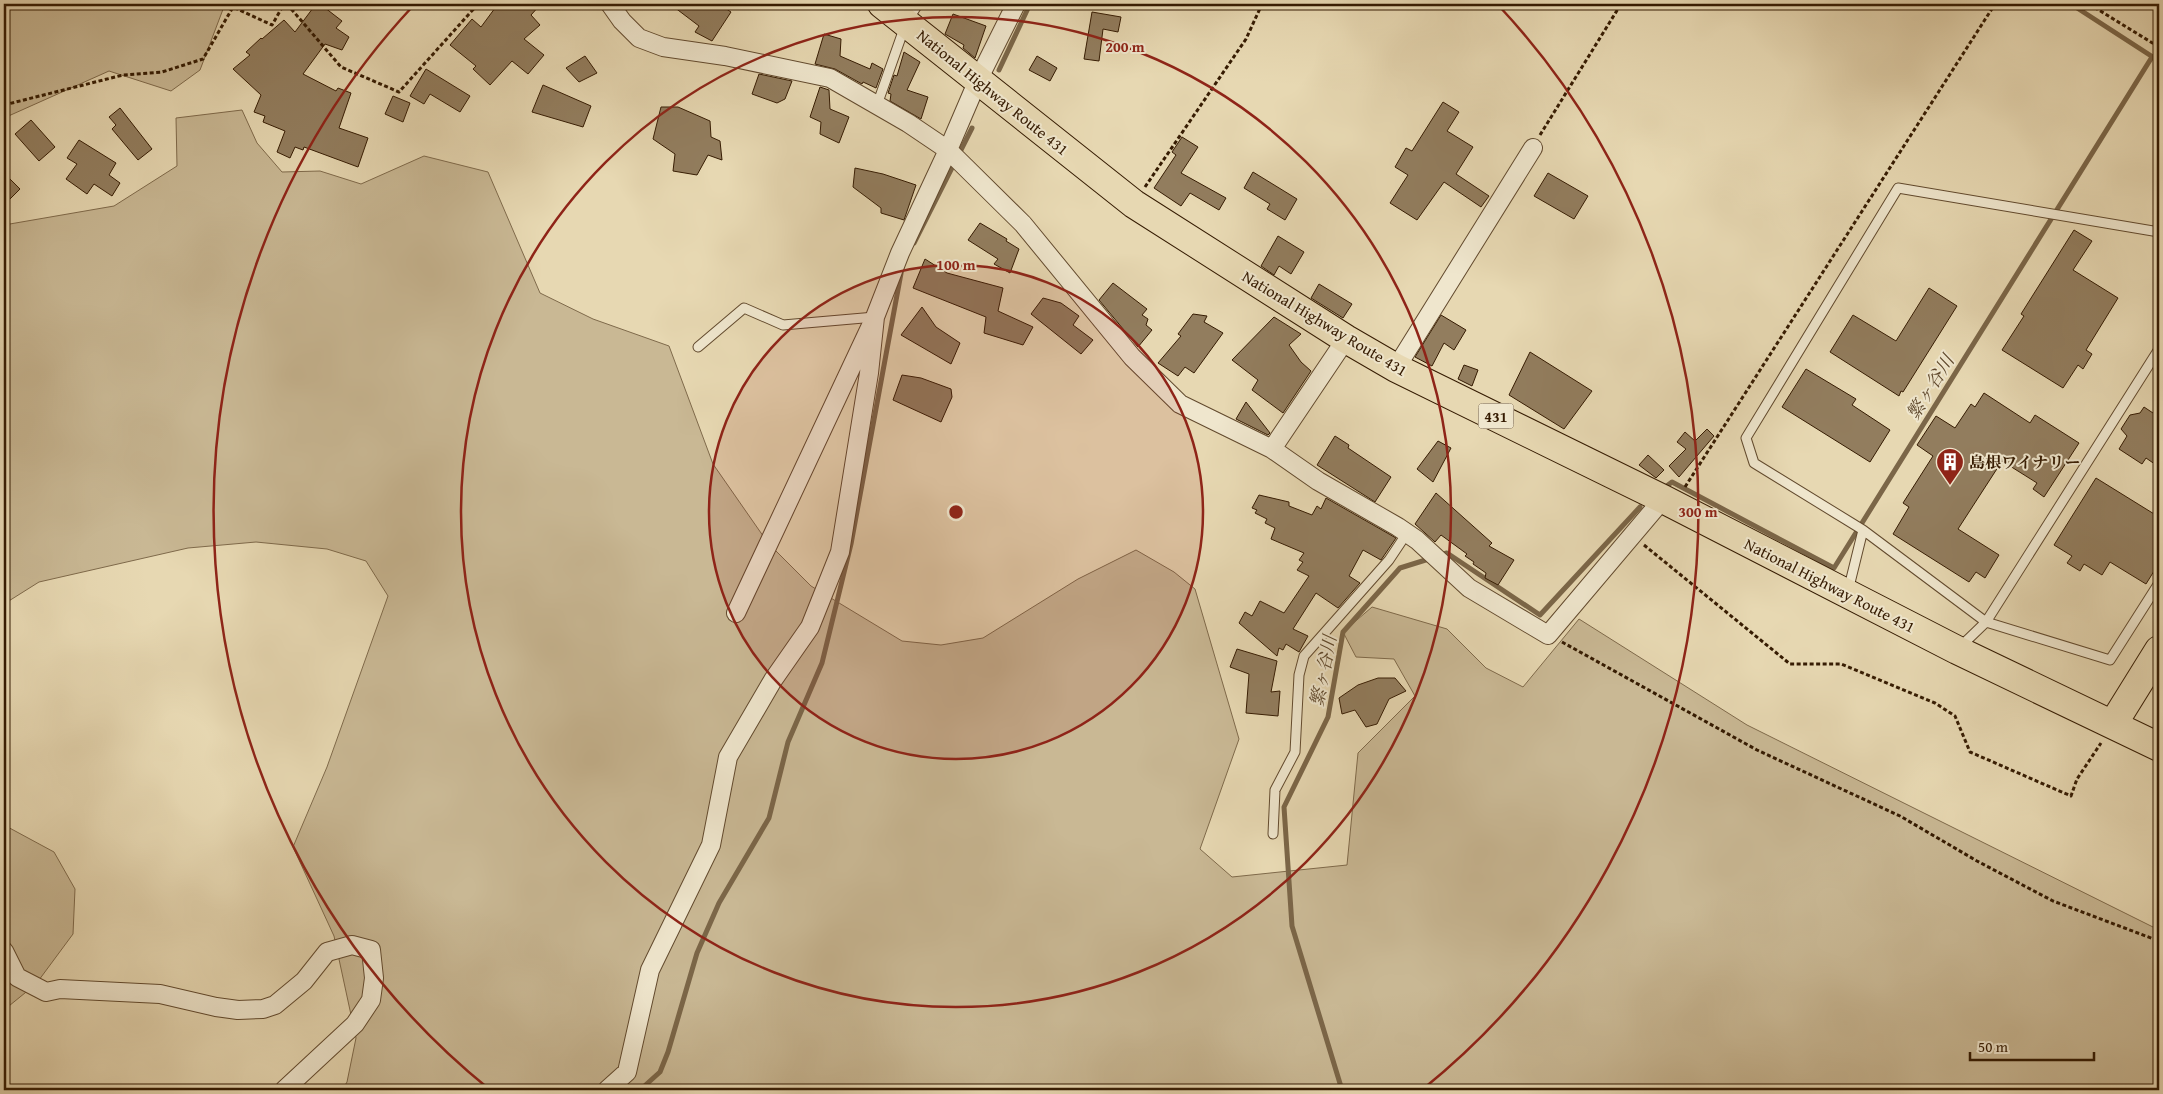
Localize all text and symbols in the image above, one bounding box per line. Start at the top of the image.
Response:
street label: National Highway Route 431 [912,23,1074,161]
text: 200 m [1105,36,1145,57]
text: 100 m [936,254,976,275]
street label: National Highway Route 431 [1238,264,1412,382]
water label: 繁ヶ谷川 [1899,348,1962,425]
road number: 431 [1478,404,1514,428]
building icon: 島根ワイナリー [1935,447,1965,486]
place label: 島根ワイナリー [1969,450,2081,474]
text: 300 m [1678,501,1718,522]
centre of rings [947,503,965,521]
street label: National Highway Route 431 [1740,531,1920,639]
water label: 繁ヶ谷川 [1303,631,1344,709]
scale bar [1970,1029,2094,1061]
text: 50 m [1978,1036,2009,1057]

